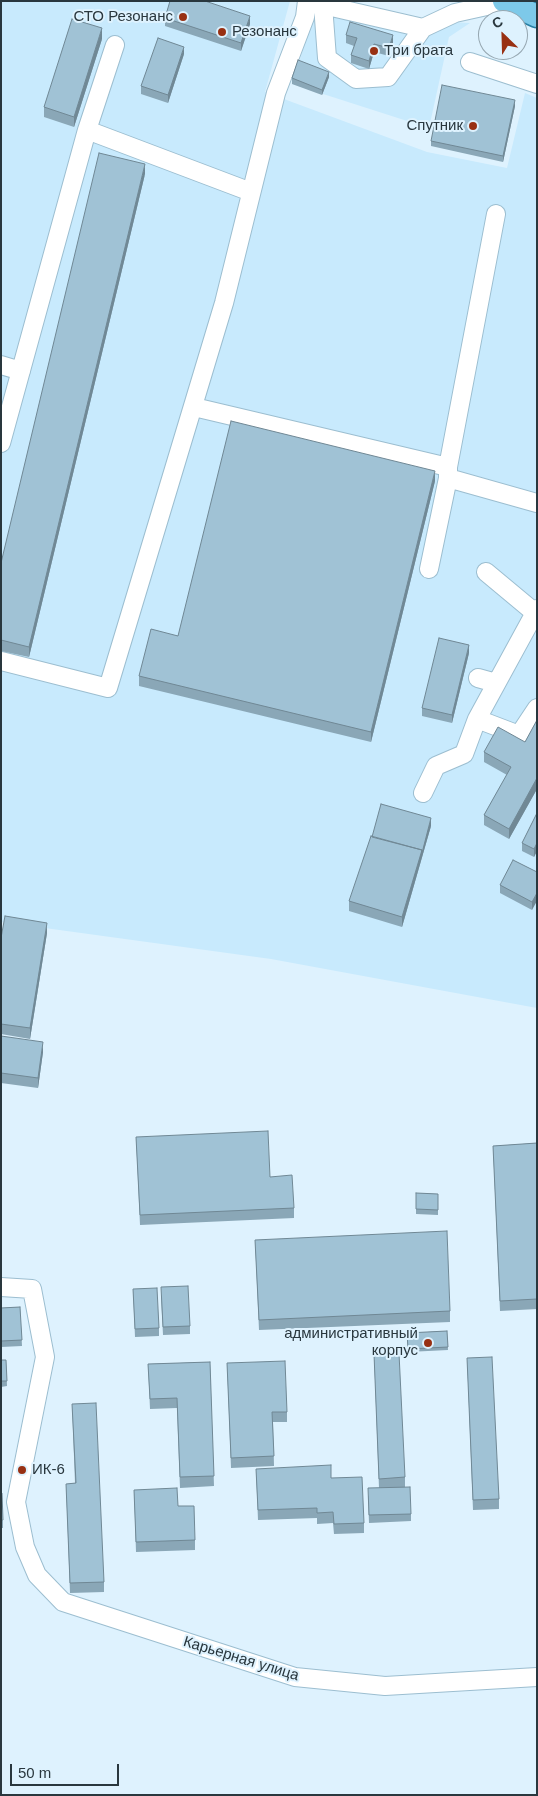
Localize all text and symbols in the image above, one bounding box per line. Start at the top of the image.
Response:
place label: СТО Резонанс [74,8,173,26]
north arrow [478,10,528,60]
marker: СТО Резонанс [177,11,189,23]
text: С [489,13,505,32]
place label: Резонанс [232,23,297,41]
marker: Резонанс [216,26,228,38]
place label: Три брата [384,42,453,60]
marker: Три брата [368,45,380,57]
place label: Спутник [406,117,463,135]
marker: Спутник [467,120,479,132]
place label: административный корпус [284,1325,418,1360]
marker: административный корпус [422,1337,434,1349]
place label: ИК-6 [32,1461,65,1479]
marker: ИК-6 [16,1464,28,1476]
street label: Карьерная улица [181,1633,301,1685]
scale bar [12,1754,121,1786]
text: 50 m [18,1764,51,1781]

